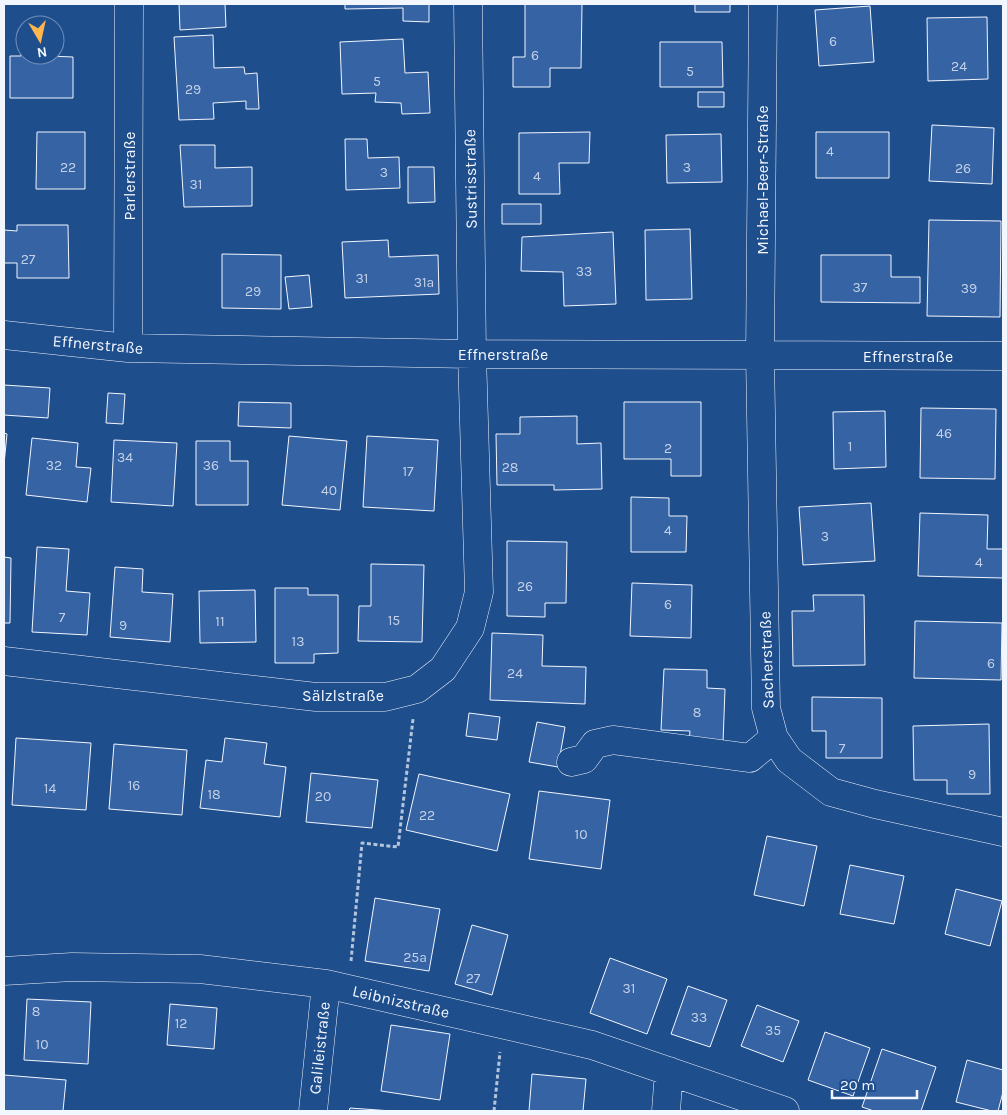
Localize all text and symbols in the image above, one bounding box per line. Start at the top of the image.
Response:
north arrow [15,15,65,65]
house number: 6 [829,33,837,50]
text: N [36,43,48,62]
house number: 6 [531,47,539,64]
house number: 24 [951,58,967,75]
house number: 5 [686,63,694,80]
house number: 5 [373,73,381,90]
house number: 29 [185,81,201,98]
street label: Michael-Beer-Straße [753,105,772,255]
street label: Sustrisstraße [460,129,481,229]
street label: Parlerstraße [120,132,139,220]
house number: 4 [826,143,834,160]
house number: 22 [60,159,76,176]
house number: 3 [683,159,691,176]
house number: 26 [955,160,971,177]
house number: 3 [380,164,388,181]
house number: 4 [533,168,541,185]
house number: 31 [190,176,202,193]
house number: 27 [21,251,36,268]
house number: 33 [576,263,592,280]
house number: 31 [356,270,368,287]
house number: 31a [414,274,434,291]
house number: 37 [853,279,868,296]
house number: 39 [961,280,977,297]
house number: 29 [245,283,261,300]
street label: Effnerstraße [52,331,144,358]
street label: Effnerstraße [458,345,548,364]
street label: Effnerstraße [863,347,953,366]
house number: 46 [936,425,952,442]
house number: 1 [848,438,852,455]
house number: 2 [664,440,672,457]
house number: 34 [117,449,133,466]
house number: 32 [46,457,62,474]
house number: 36 [203,457,219,474]
house number: 28 [502,459,518,476]
house number: 17 [402,463,414,480]
house number: 40 [321,482,337,499]
house number: 4 [664,522,672,539]
house number: 3 [821,528,829,545]
house number: 4 [975,554,983,571]
house number: 26 [517,578,533,595]
house number: 6 [664,596,672,613]
house number: 7 [59,609,66,626]
street label: Sacherstraße [755,611,778,709]
house number: 15 [388,612,400,629]
house number: 11 [215,613,225,630]
house number: 9 [119,617,127,634]
house number: 13 [292,633,304,650]
house number: 6 [987,655,995,672]
house number: 24 [507,665,523,682]
street label: Sälzlstraße [302,686,384,705]
house number: 8 [693,704,701,721]
house number: 7 [839,740,846,757]
house number: 9 [968,766,976,783]
house number: 16 [128,777,140,794]
house number: 14 [44,780,56,797]
house number: 18 [207,786,221,803]
house number: 20 [315,788,331,805]
house number: 22 [419,807,435,824]
house number: 10 [575,826,587,843]
house number: 25a [403,949,427,966]
house number: 27 [466,970,481,987]
house number: 31 [623,980,635,997]
street label: Leibnizstraße [351,981,451,1022]
street label: Galileistraße [305,1001,334,1095]
house number: 8 [32,1003,40,1020]
house number: 33 [691,1009,707,1026]
house number: 12 [175,1015,187,1032]
house number: 35 [765,1022,781,1039]
house number: 10 [36,1036,48,1053]
scale bar [832,1068,917,1100]
text: 20 m [840,1076,875,1094]

